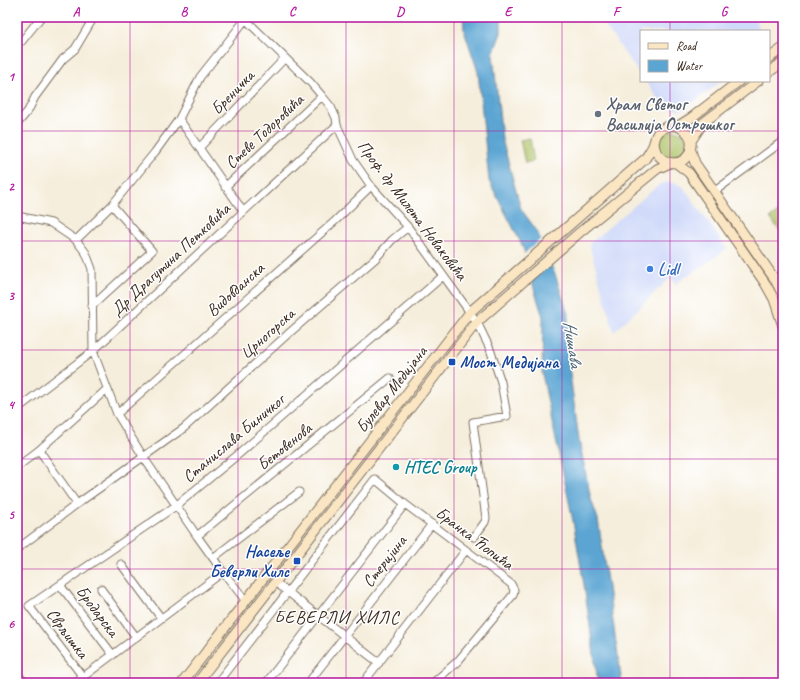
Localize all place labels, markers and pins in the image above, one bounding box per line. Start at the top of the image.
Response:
place label: Храм Светог Василија Острошког [606,94,736,135]
marker: Храм Светог Василија Острошког [593,109,603,119]
place label: Lidl [658,259,682,280]
marker: Lidl [645,264,655,274]
place label: Мост Медијана [460,352,560,373]
marker: Мост Медијана [447,357,457,367]
place label: HTEC Group [404,457,478,478]
marker: HTEC Group [391,462,401,472]
place label: Насеље Беверли Хилс [210,541,291,582]
marker: Насеље Беверли Хилс [292,556,302,566]

